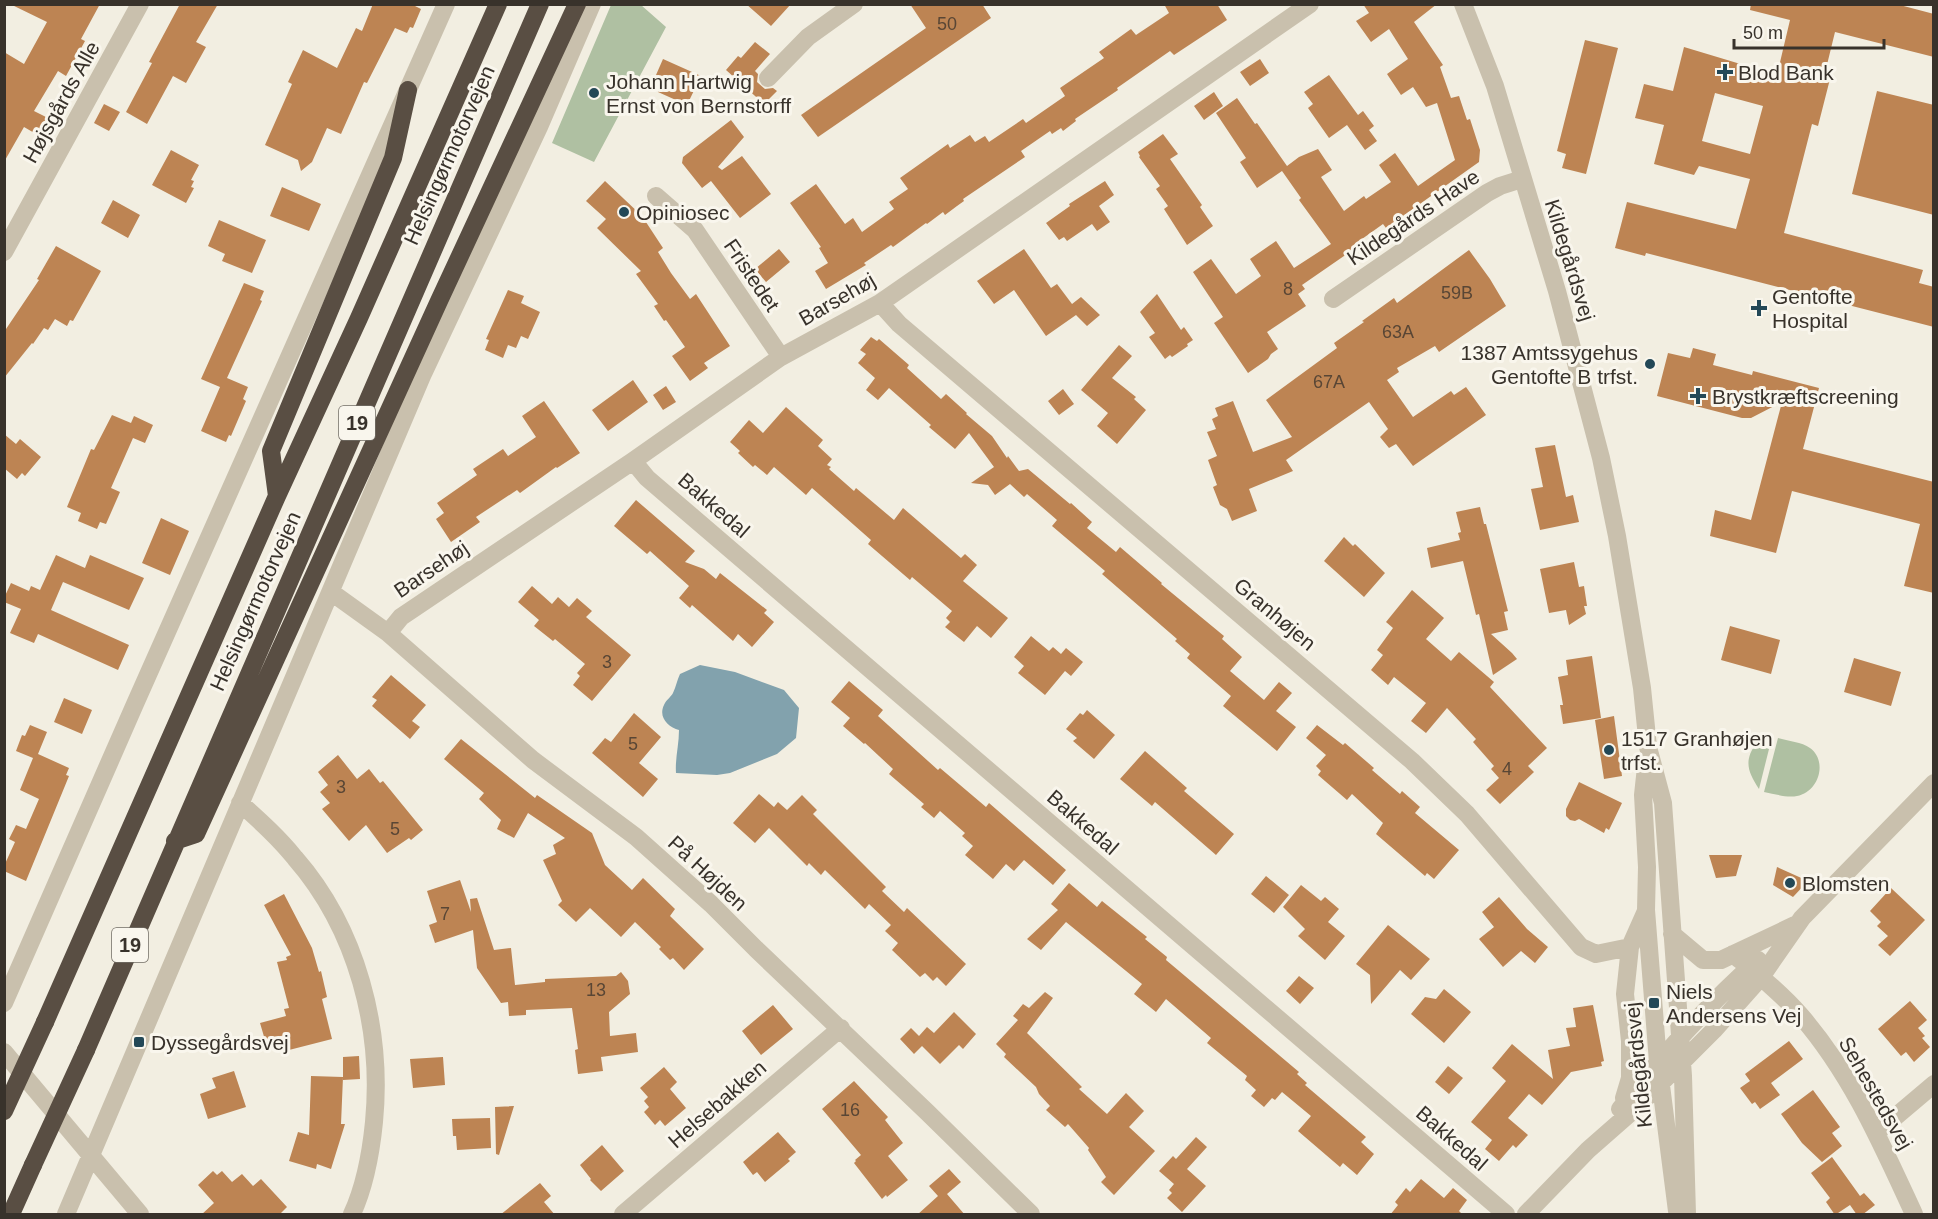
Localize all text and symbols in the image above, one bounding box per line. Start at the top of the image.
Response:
scale bar [1734,12,1884,50]
house number: 50 [937,14,957,34]
text: 50 m [1743,23,1783,43]
street label: Højsgårds Alle [18,37,104,167]
place label: Blod Bank [1738,61,1834,84]
street label: Helsingørmotorvejen [399,62,499,248]
marker: Blod Bank [1716,63,1734,81]
place label: Johann Hartwig Ernst von Bernstorff [606,70,791,117]
marker: Johann Hartwig Ernst von Bernstorff [587,86,601,100]
street label: Kildegårds Have [1343,164,1483,270]
street label: Kildegårdsvej [1541,196,1599,324]
place label: Opiniosec [636,201,729,224]
marker: Opiniosec [617,205,631,219]
street label: Fristedet [720,235,784,315]
street label: Barsehøj [795,268,879,330]
house number: 8 [1283,279,1293,299]
house number: 59B [1441,283,1473,303]
place label: Gentofte Hospital [1772,285,1853,332]
marker: Gentofte Hospital [1750,299,1768,317]
house number: 63A [1382,322,1414,342]
place label: 1387 Amtssygehus Gentofte B trfst. [1461,341,1638,388]
marker: 1387 Amtssygehus Gentofte B trfst. [1643,357,1657,371]
house number: 67A [1313,372,1345,392]
place label: Brystkræftscreening [1712,385,1899,408]
marker: Brystkræftscreening [1689,387,1707,405]
road number: 19 [339,406,375,440]
street label: Bakkedal [674,468,754,542]
street label: Helsingørmotorvejen [205,508,305,694]
street label: Barsehøj [390,536,472,602]
street label: Granhøjen [1230,573,1320,655]
house number: 3 [602,652,612,672]
place label: 1517 Granhøjen trfst. [1621,727,1773,774]
house number: 5 [628,734,638,754]
marker: 1517 Granhøjen trfst. [1602,743,1616,757]
house number: 4 [1502,759,1512,779]
house number: 3 [336,777,346,797]
street label: Bakkedal [1043,785,1123,859]
house number: 5 [390,819,400,839]
street label: På Højden [664,831,752,915]
place label: Blomsten [1802,872,1890,895]
marker: Blomsten [1783,876,1797,890]
house number: 7 [440,904,450,924]
road number: 19 [112,928,148,962]
house number: 13 [586,980,606,1000]
place label: Niels Andersens Vej [1666,980,1801,1027]
marker: Niels Andersens Vej [1647,996,1661,1010]
street label: Kildegårdsvej [1620,1001,1656,1129]
place label: Dyssegårdsvej [151,1031,289,1054]
street label: Sehestedsvej [1835,1033,1917,1153]
marker: Dyssegårdsvej [132,1035,146,1049]
street label: Helsebakken [664,1055,770,1153]
house number: 16 [840,1100,860,1120]
street label: Bakkedal [1412,1101,1492,1175]

